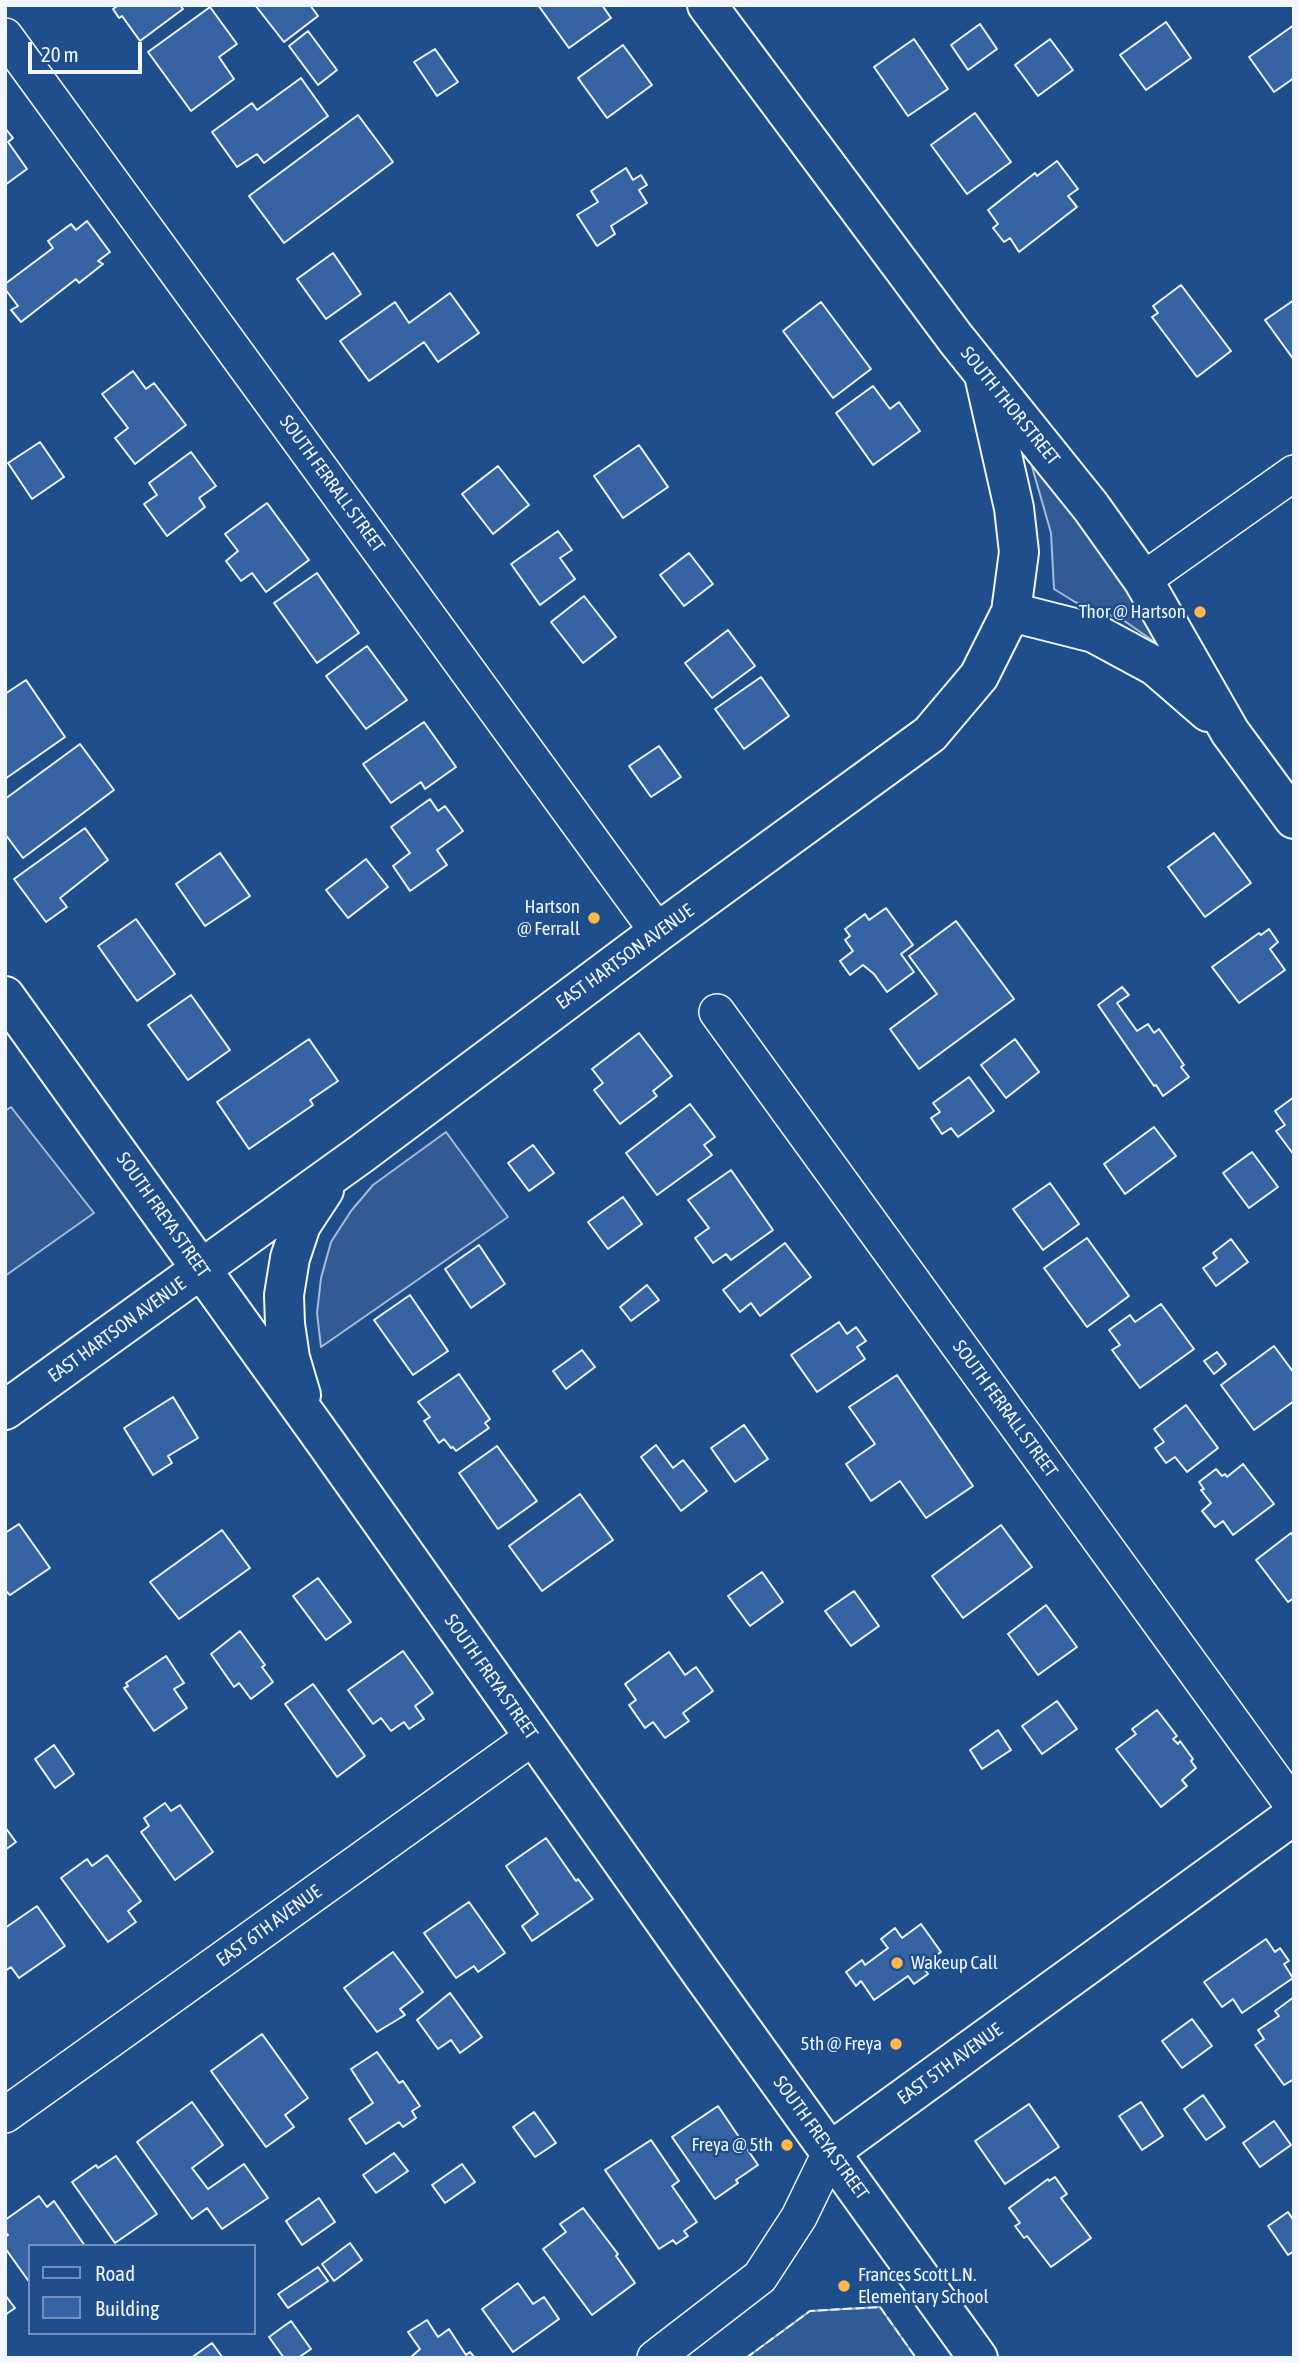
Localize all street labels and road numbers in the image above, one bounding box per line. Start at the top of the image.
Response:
street label: SOUTH THOR STREET [955,342,1065,470]
street label: SOUTH FERRALL STREET [275,411,389,557]
street label: EAST HARTSON AVENUE [552,900,698,1014]
street label: SOUTH FREYA STREET [111,1148,215,1282]
street label: EAST HARTSON AVENUE [44,1273,190,1387]
street label: SOUTH FERRALL STREET [948,1336,1062,1482]
street label: SOUTH FREYA STREET [439,1610,543,1744]
street label: EAST 6TH AVENUE [212,1880,326,1972]
street label: EAST 5TH AVENUE [893,2018,1007,2110]
street label: SOUTH FREYA STREET [768,2072,874,2204]

